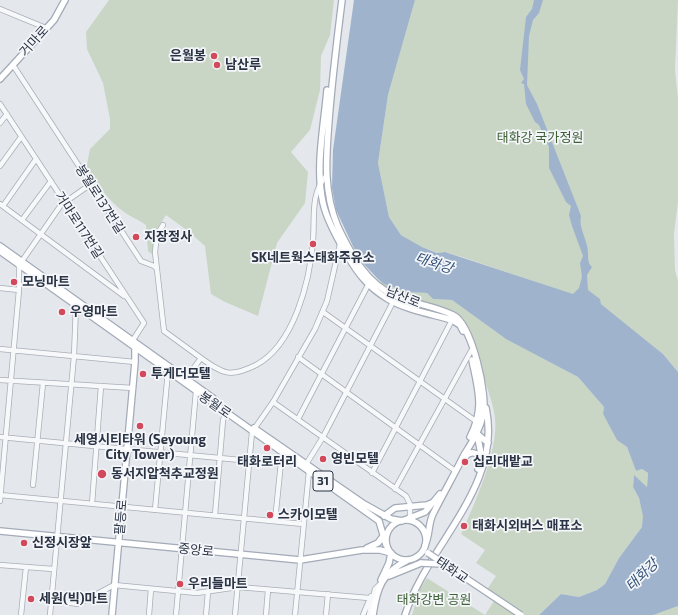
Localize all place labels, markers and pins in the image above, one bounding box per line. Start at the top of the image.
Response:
place label: 은월봉 [170,48,206,64]
marker: 은월봉 [209,51,219,61]
place label: 남산루 [225,57,261,73]
marker: 남산루 [212,60,222,70]
place label: 지장정사 [144,229,192,245]
marker: 지장정사 [131,232,141,242]
marker: SK네트웍스태화주유소 [308,239,318,249]
place label: SK네트웍스태화주유소 [251,250,375,266]
place label: 모닝마트 [22,274,70,290]
marker: 모닝마트 [9,277,19,287]
place label: 우영마트 [70,304,118,320]
marker: 우영마트 [57,307,67,317]
place label: 투게더모텔 [151,366,211,382]
marker: 투게더모텔 [138,369,148,379]
marker: 세영시티타워 (Seyoung City Tower) [135,421,145,431]
place label: 세영시티타워 (Seyoung City Tower) [74,432,206,463]
marker: 태화로터리 [262,443,272,453]
place label: 영빈모텔 [331,451,379,467]
place label: 태화로터리 [237,454,297,470]
marker: 영빈모텔 [318,454,328,464]
place label: 십리대밭교 [473,454,533,470]
marker: 십리대밭교 [460,457,470,467]
place label: 동서지압척추교정원 [111,466,219,482]
marker: 동서지압척추교정원 [96,468,108,480]
place label: 스카이모텔 [278,507,338,523]
marker: 스카이모텔 [265,510,275,520]
place label: 태화시외버스 매표소 [472,518,582,534]
marker: 태화시외버스 매표소 [459,521,469,531]
place label: 신정시장앞 [32,535,92,551]
marker: 신정시장앞 [19,538,29,548]
place label: 우리들마트 [188,576,248,592]
marker: 우리들마트 [175,579,185,589]
place label: 세원(빅)마트 [39,591,108,607]
marker: 세원(빅)마트 [26,594,36,604]

